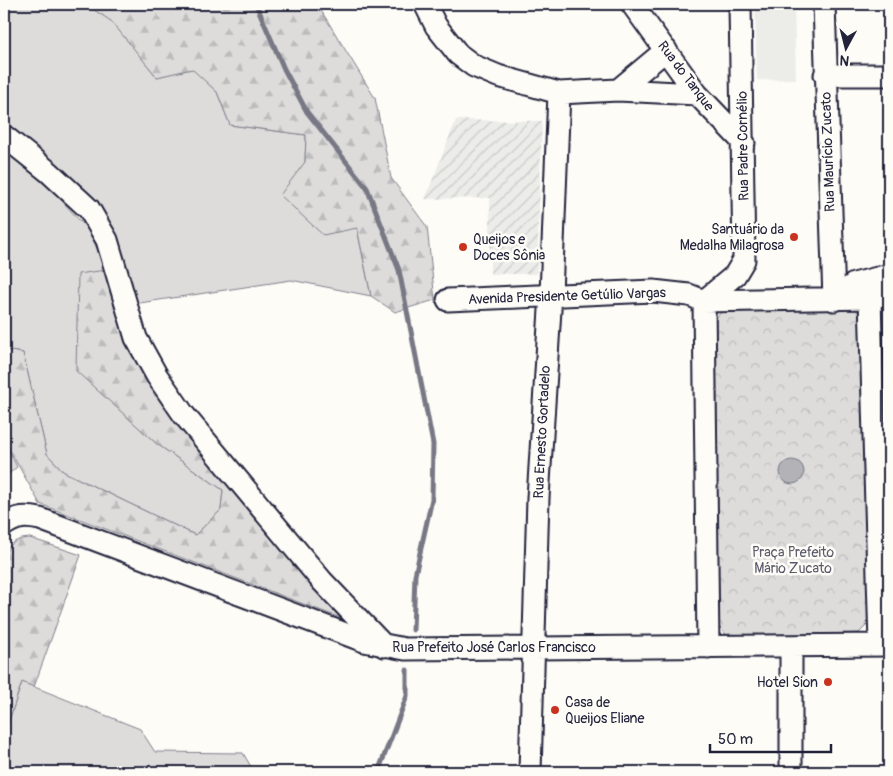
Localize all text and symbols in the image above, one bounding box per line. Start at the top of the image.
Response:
north arrow [820,22,870,72]
street label: Rua do Tanque [654,38,718,114]
text: N [839,51,850,69]
street label: Rua Padre Cornélio [734,91,752,201]
street label: Rua Maurício Zucato [817,91,839,212]
place label: Santuário da Medalha Milagrosa [680,221,784,254]
place label: Queijos e Doces Sônia [473,231,545,264]
marker: Santuário da Medalha Milagrosa [788,231,800,243]
marker: Queijos e Doces Sônia [457,241,469,253]
street label: Avenida Presidente Getúlio Vargas [468,284,667,308]
street label: Rua Ernesto Gortadelo [530,365,554,499]
park label: Praça Prefeito Mário Zucato [752,544,835,577]
street label: Rua Prefeito José Carlos Francisco [392,639,596,656]
place label: Hotel Sion [757,674,818,691]
marker: Hotel Sion [822,676,834,688]
place label: Casa de Queijos Eliane [565,694,644,727]
marker: Casa de Queijos Eliane [549,704,561,716]
scale bar [710,721,832,753]
text: 50 m [718,730,753,749]

